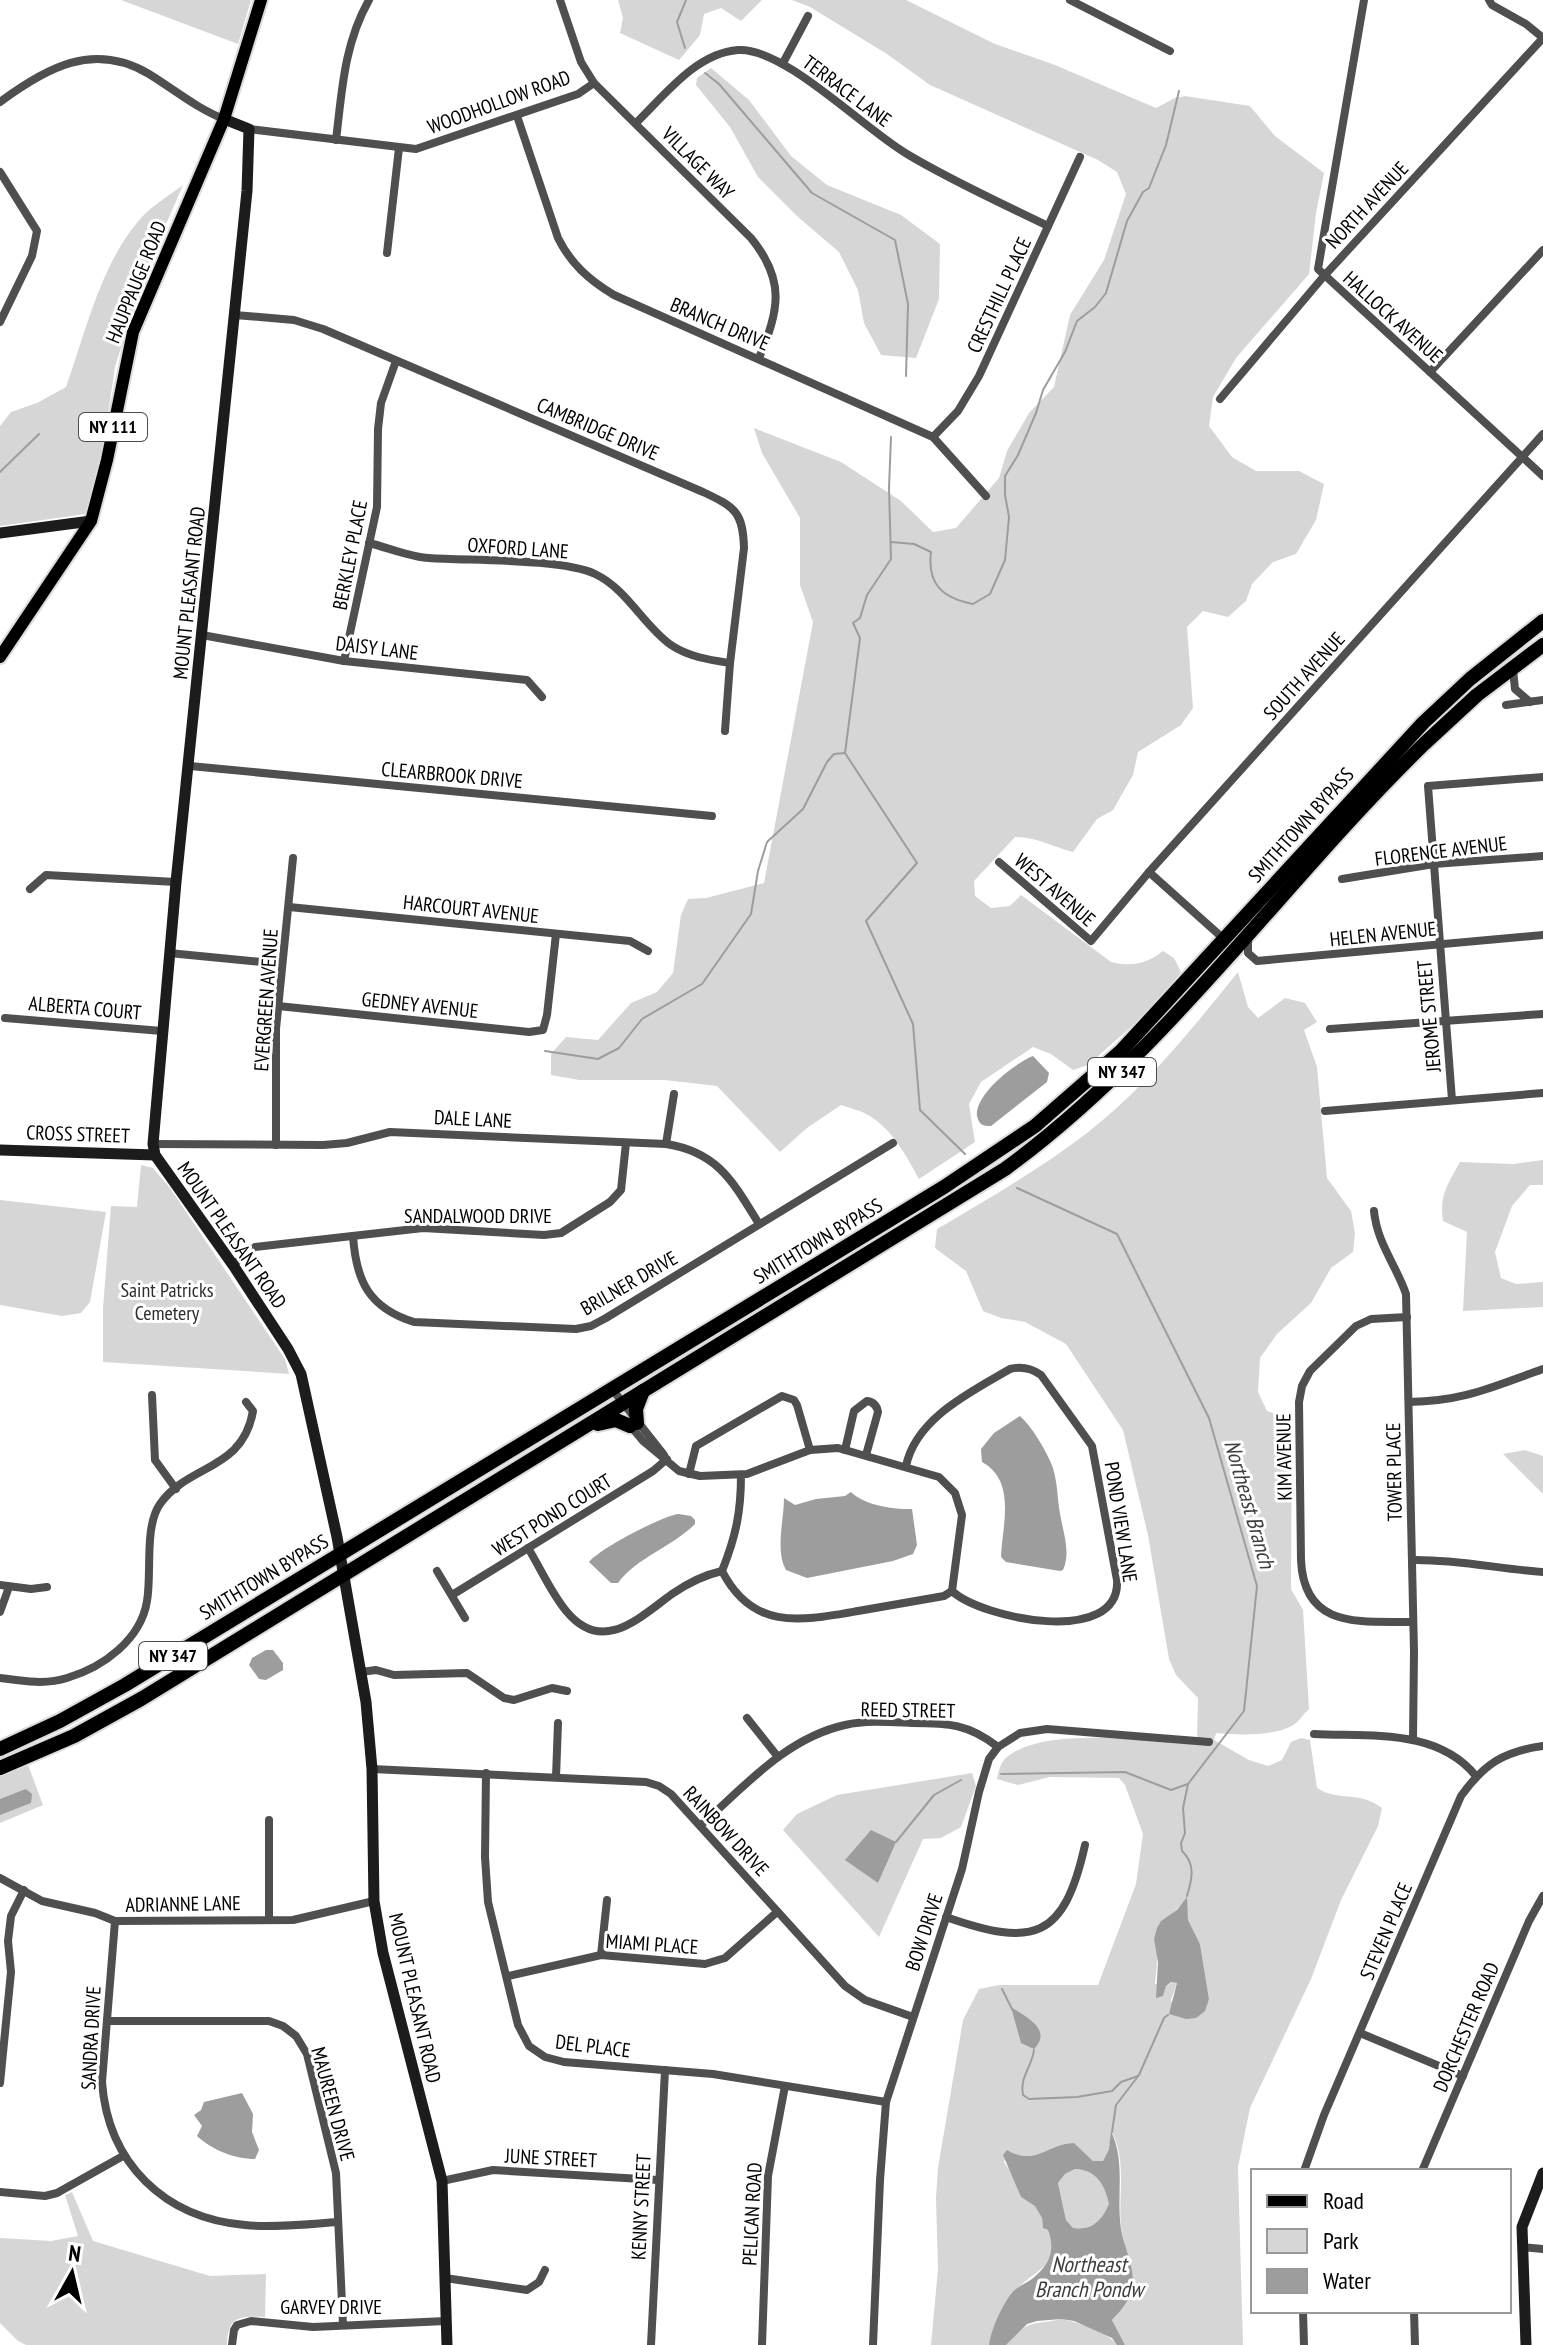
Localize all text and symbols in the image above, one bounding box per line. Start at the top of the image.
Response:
street label: TERRACE LANE [797,49,897,133]
street label: WOODHOLLOW ROAD [424,64,574,140]
street label: VILLAGE WAY [655,120,740,205]
street label: NORTH AVENUE [1320,156,1414,254]
street label: HAUPPAUGE ROAD [100,217,172,347]
street label: CRESTHILL PLACE [961,233,1037,357]
street label: HALLOCK AVENUE [1338,265,1448,369]
street label: BRANCH DRIVE [666,291,774,357]
street label: CAMBRIDGE DRIVE [533,392,663,466]
road number: NY 111 [79,413,147,441]
street label: BERKLEY PLACE [327,498,373,612]
street label: MOUNT PLEASANT ROAD [167,505,211,681]
street label: OXFORD LANE [467,531,569,565]
street label: SOUTH AVENUE [1258,627,1350,725]
street label: DAISY LANE [334,630,420,666]
street label: CLEARBROOK DRIVE [380,756,524,794]
street label: SMITHTOWN BYPASS [1243,762,1359,888]
street label: FLORENCE AVENUE [1373,830,1509,872]
street label: WEST AVENUE [1009,848,1101,932]
street label: HARCOURT AVENUE [402,889,540,929]
street label: HELEN AVENUE [1328,915,1438,953]
street label: EVERGREEN AVENUE [248,928,284,1072]
street label: JEROME STREET [1411,959,1447,1074]
street label: GEDNEY AVENUE [360,986,480,1024]
street label: ALBERTA COURT [28,990,142,1026]
road number: NY 347 [1088,1058,1156,1086]
street label: DALE LANE [433,1104,513,1134]
street label: CROSS STREET [26,1119,130,1149]
street label: MOUNT PLEASANT ROAD [172,1156,292,1314]
street label: SMITHTOWN BYPASS [749,1192,887,1290]
street label: SANDALWOOD DRIVE [404,1203,552,1229]
street label: BRILNER DRIVE [576,1245,682,1321]
park label: Saint Patricks Cemetery [121,1277,214,1326]
street label: KIM AVENUE [1270,1413,1298,1501]
street label: TOWER PLACE [1380,1422,1408,1522]
water label: Northeast Branch [1218,1437,1282,1573]
street label: POND VIEW LANE [1099,1460,1143,1584]
street label: WEST POND COURT [487,1468,617,1562]
street label: SMITHTOWN BYPASS [195,1528,333,1626]
road number: NY 347 [139,1642,207,1670]
street label: REED STREET [860,1696,956,1724]
street label: RAINBOW DRIVE [678,1780,774,1882]
street label: STEVEN PLACE [1354,1878,1418,1984]
street label: ADRIANNE LANE [125,1890,241,1918]
street label: BOW DRIVE [899,1890,949,1974]
street label: MOUNT PLEASANT ROAD [383,1910,447,2086]
street label: MIAMI PLACE [605,1928,699,1960]
street label: DORCHESTER ROAD [1427,1958,1505,2096]
street label: SANDRA DRIVE [75,1985,107,2091]
street label: DEL PLACE [554,2029,632,2063]
street label: MAUREEN DRIVE [305,2044,361,2164]
street label: JUNE STREET [503,2143,598,2173]
street label: KENNY STREET [625,2153,657,2261]
street label: PELICAN ROAD [736,2162,768,2266]
legend [1251,2169,1511,2313]
text: Road [1323,2185,1364,2216]
text: Park [1323,2225,1359,2256]
north arrow [32,2233,112,2313]
text: N [67,2239,83,2268]
water label: Northeast Branch Pondw [1035,2250,1146,2303]
text: Water [1323,2265,1371,2296]
street label: GARVEY DRIVE [280,2294,382,2320]

